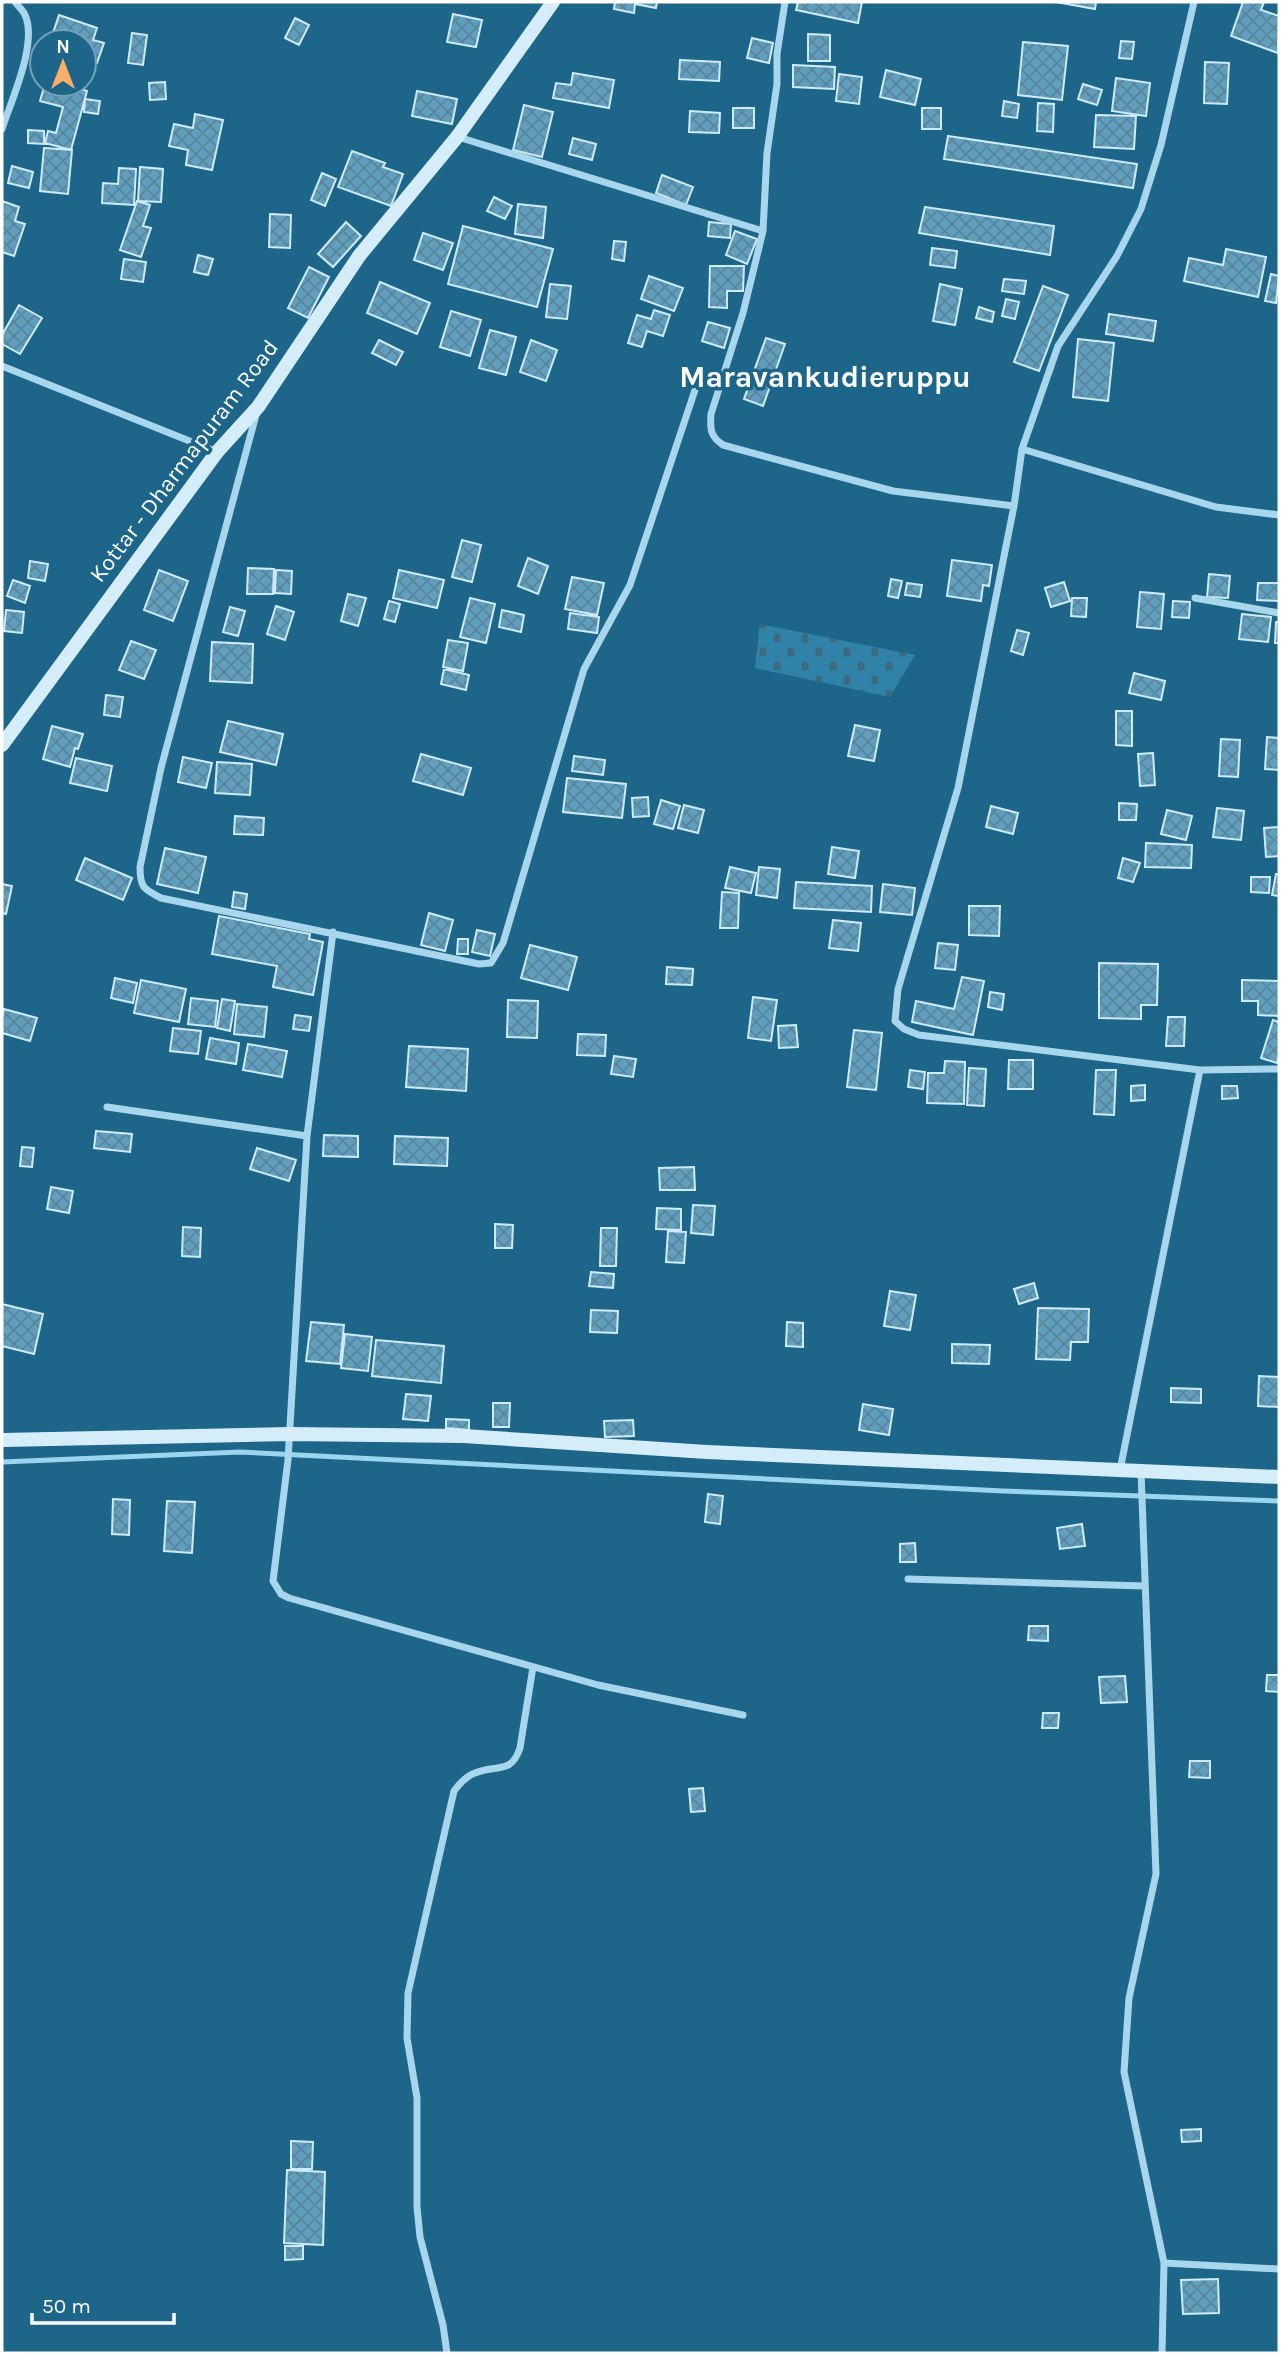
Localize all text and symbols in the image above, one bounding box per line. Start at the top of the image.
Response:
north arrow [28,28,98,98]
text: N [56,36,70,58]
street label: Kottar - Dharmapuram Road [84,335,284,587]
district label: Maravankudieruppu [679,359,971,395]
scale bar [32,2282,173,2326]
text: 50 m [42,2294,91,2318]

